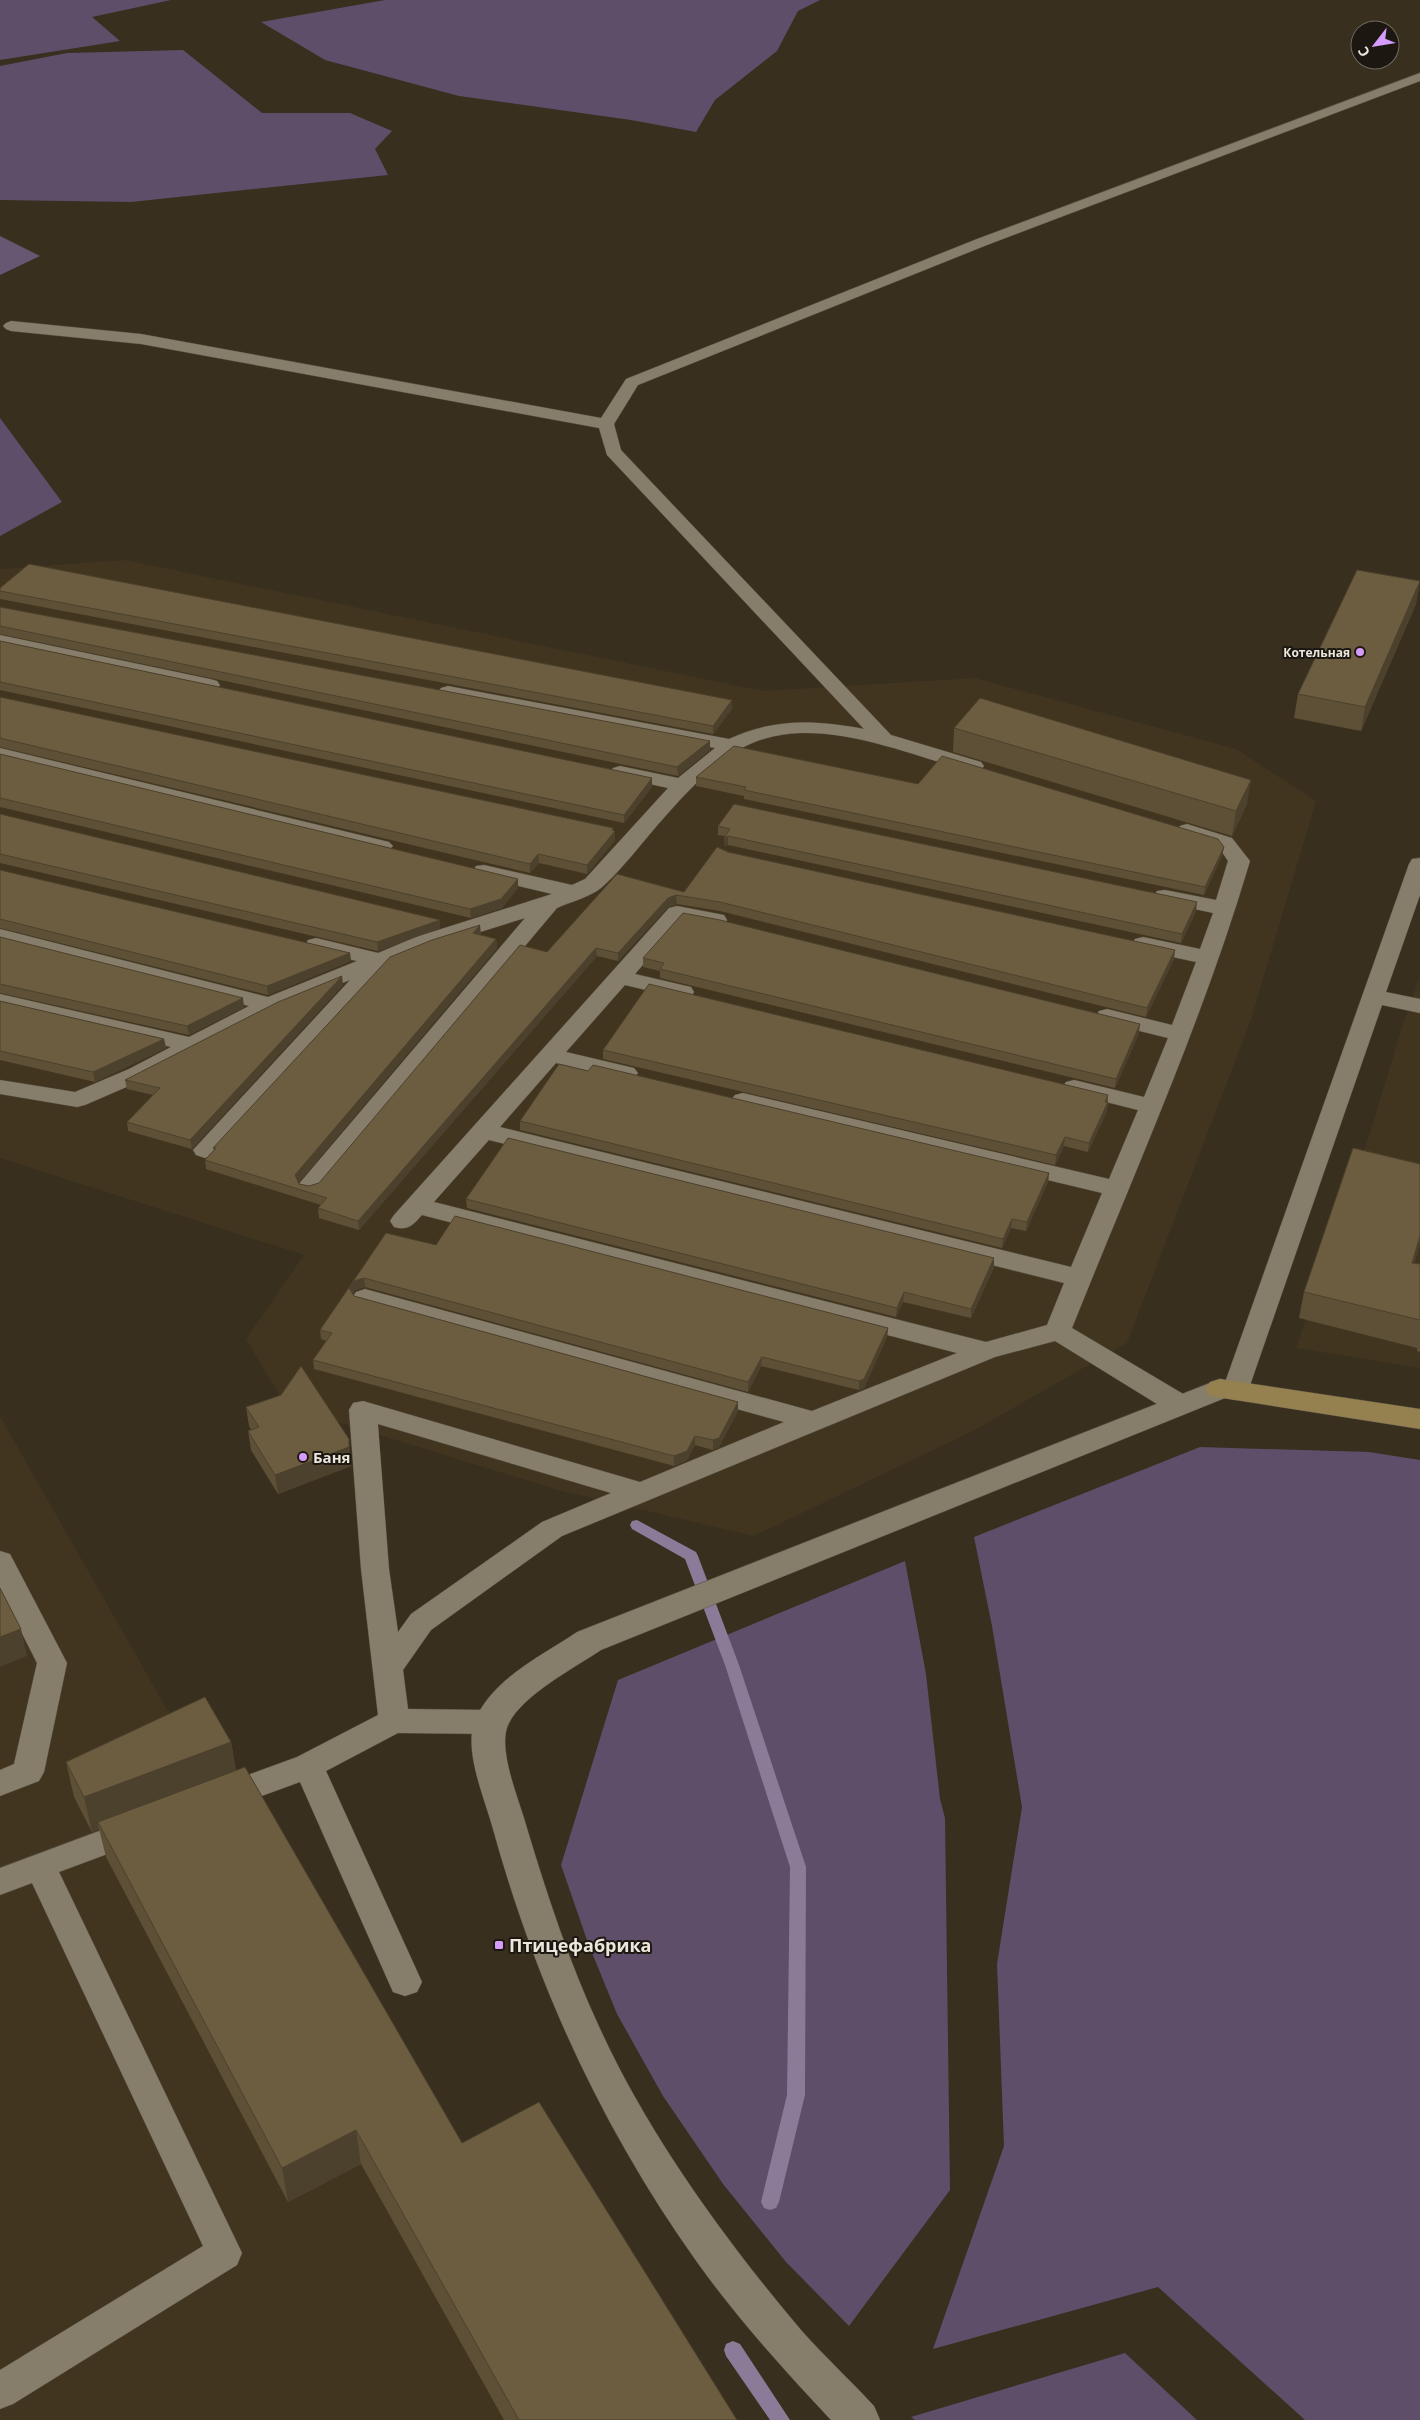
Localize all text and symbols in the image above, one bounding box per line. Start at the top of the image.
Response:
north arrow [1350,20,1400,70]
text: С [1353,43,1374,61]
place label: Котельная [1283,644,1350,661]
marker: Котельная [1354,646,1366,658]
place label: Баня [313,1447,350,1467]
marker: Баня [297,1451,309,1463]
place label: Птицефабрика [509,1933,651,1957]
marker: Птицефабрика [493,1939,505,1951]

